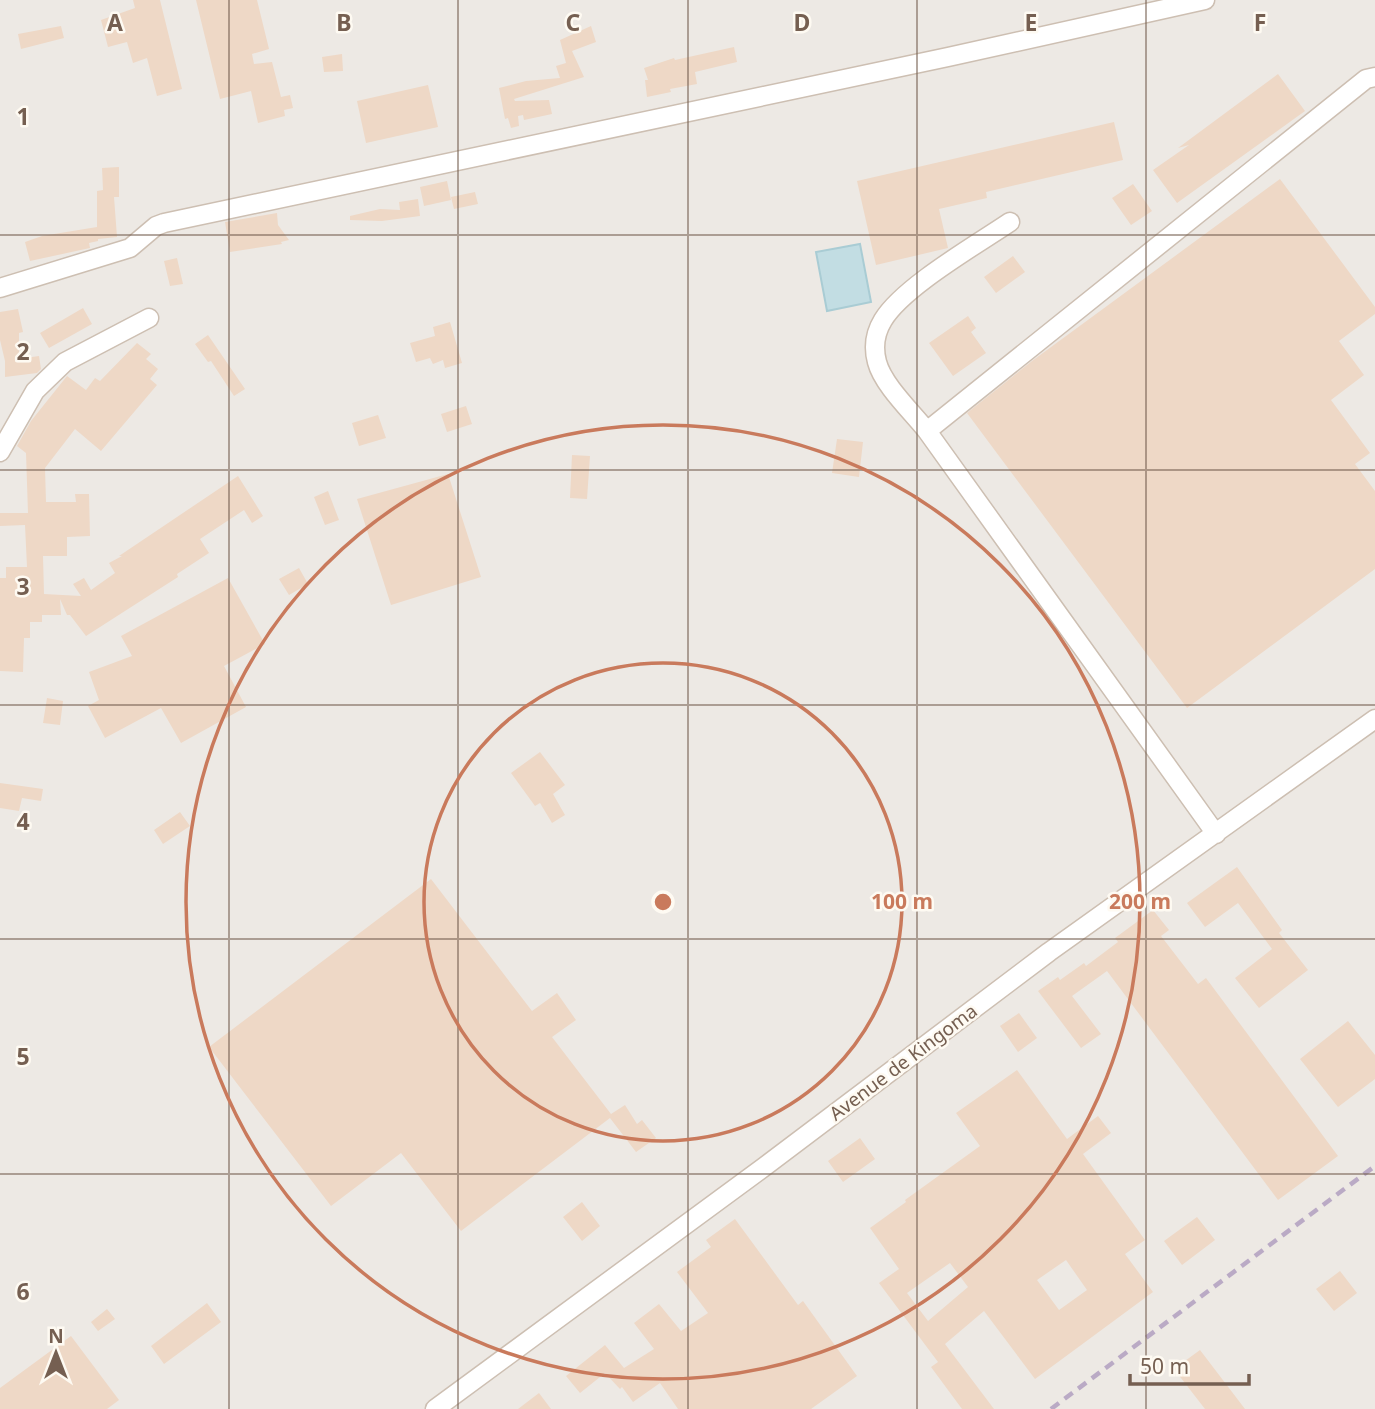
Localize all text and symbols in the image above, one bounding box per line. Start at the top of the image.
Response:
text: A [107,6,123,38]
text: B [336,6,352,38]
text: C [566,6,581,38]
text: D [794,6,810,38]
text: E [1025,6,1037,38]
text: F [1254,6,1266,38]
text: 1 [16,100,30,132]
text: 2 [16,335,30,367]
text: 3 [16,570,30,602]
text: 4 [16,805,30,837]
text: 100 m [871,887,933,915]
text: 200 m [1109,887,1171,915]
centre of rings [651,890,675,914]
street label: Avenue de Kingoma [824,998,982,1126]
text: 5 [16,1040,30,1072]
text: 6 [16,1275,30,1307]
north arrow [21,1318,91,1388]
text: N [48,1323,64,1349]
scale bar [1130,1342,1249,1386]
text: 50 m [1140,1352,1189,1380]

